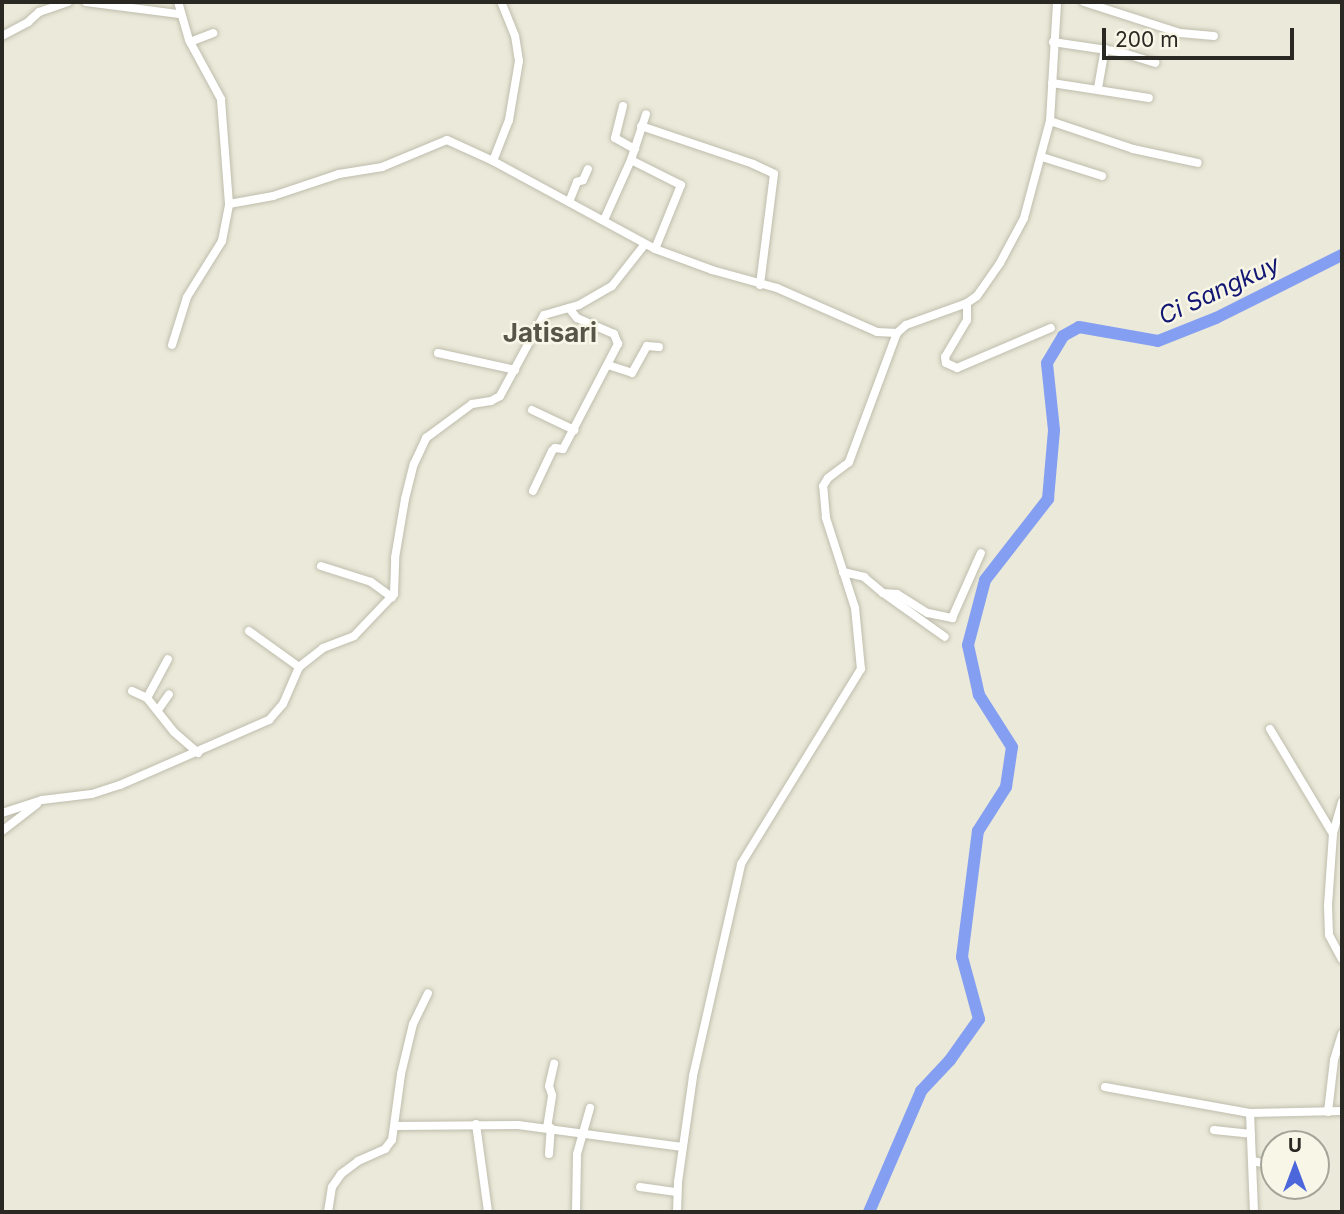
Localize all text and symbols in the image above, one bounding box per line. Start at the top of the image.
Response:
scale bar [1106,14,1298,58]
text: 200 m [1115,27,1179,52]
water label: Ci Sangkuy [1154,249,1284,331]
district label: Jatisari [503,317,597,349]
north arrow [1260,1130,1330,1200]
text: U [1288,1134,1302,1157]

